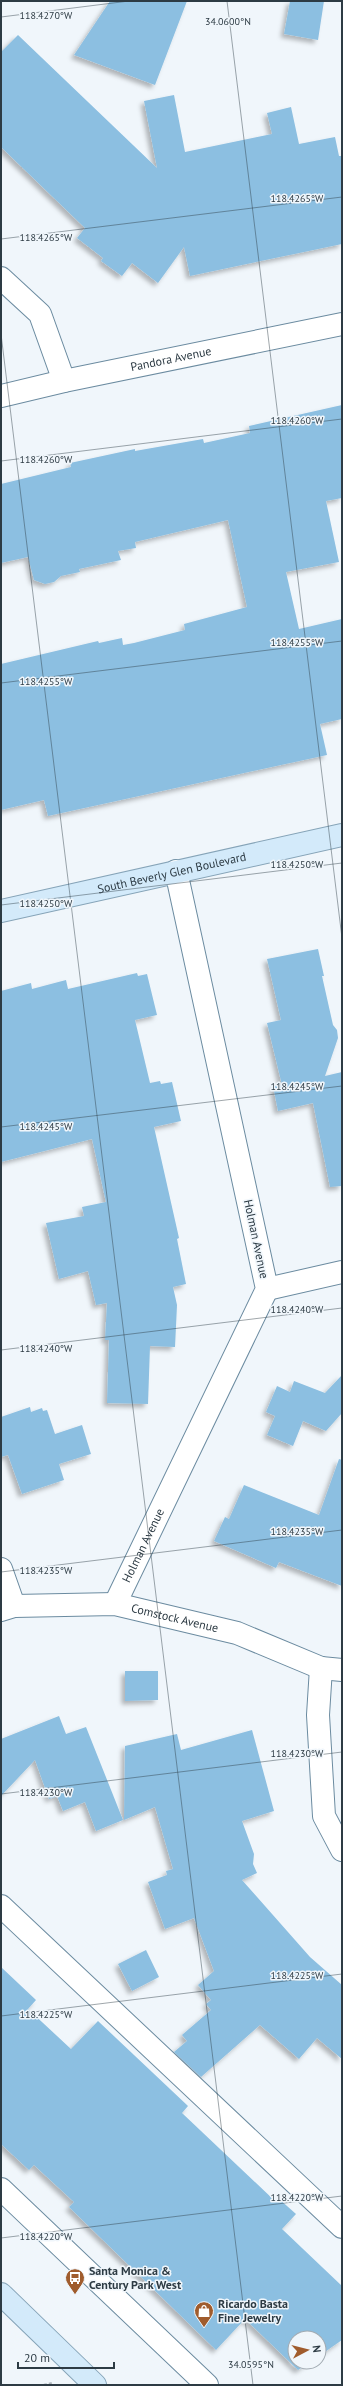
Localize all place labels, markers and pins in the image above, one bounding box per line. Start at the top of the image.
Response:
place label: Santa Monica & Century Park West [89,2263,182,2292]
bus stop icon: Santa Monica & Century Park West [64,2267,86,2295]
place label: Ricardo Basta Fine Jewelry [218,2296,288,2325]
shop icon: Ricardo Basta Fine Jewelry [193,2300,215,2328]

